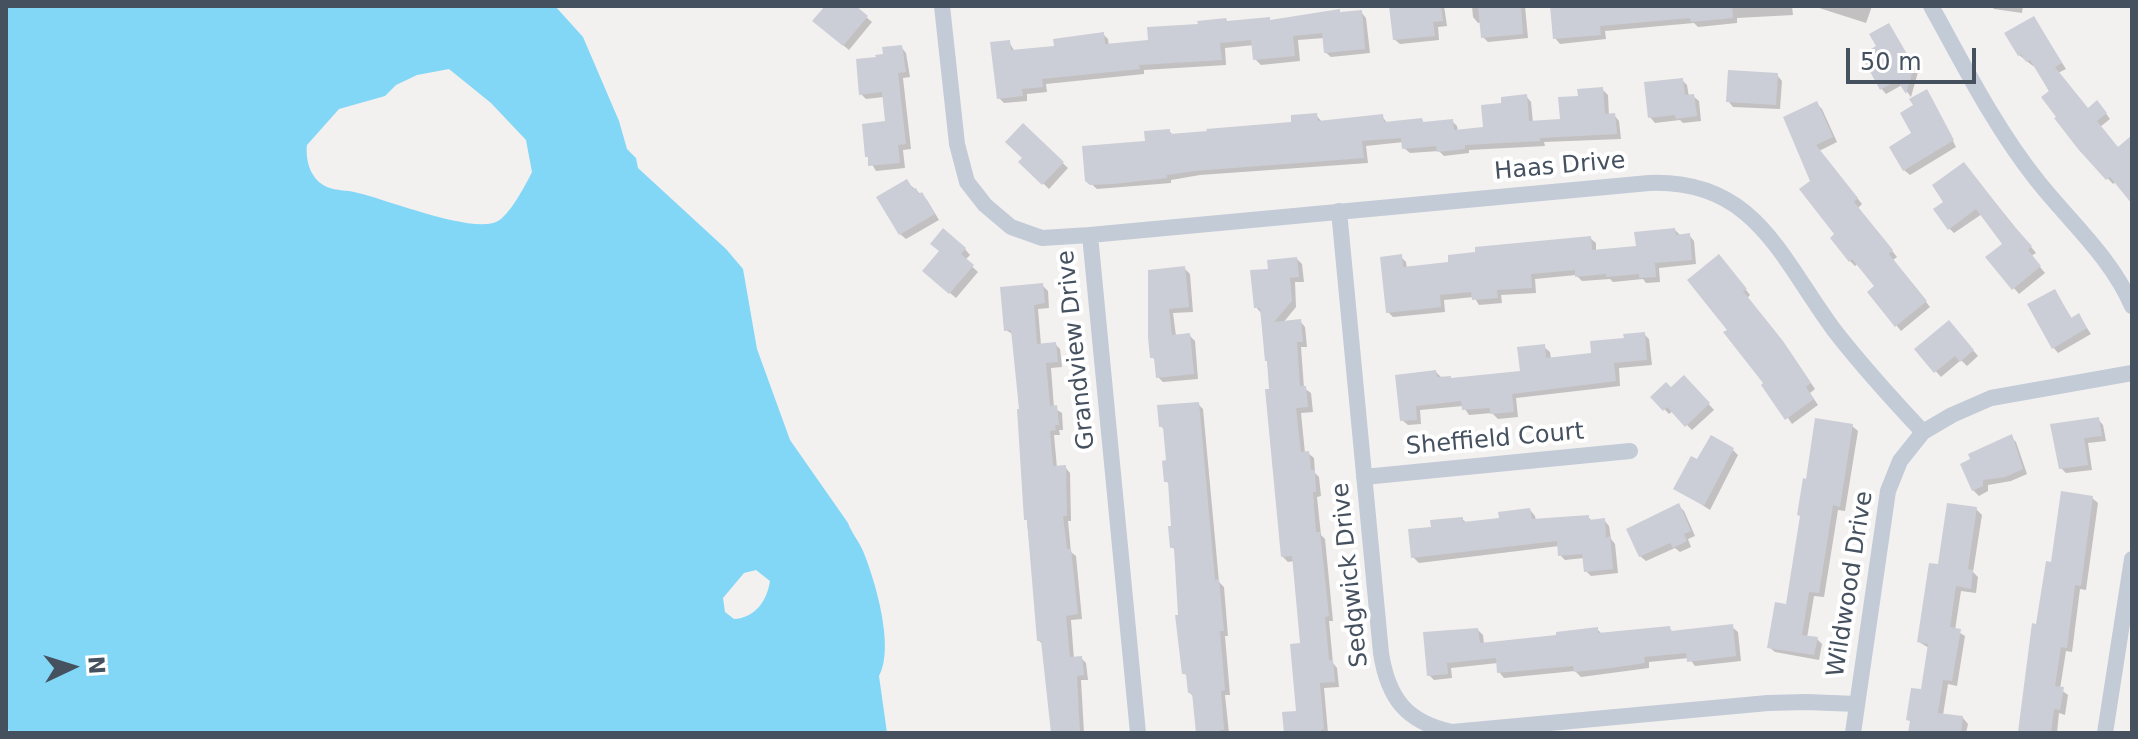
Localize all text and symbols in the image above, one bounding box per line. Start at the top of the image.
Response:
scale bar [1850,32,1980,82]
text: 50 m [1860,48,1922,76]
street label: Haas Drive [1493,147,1627,187]
street label: Grandview Drive [1052,249,1102,451]
street label: Sheffield Court [1405,418,1585,462]
street label: Sedgwick Drive [1327,481,1375,669]
street label: Wildwood Drive [1822,489,1880,679]
north arrow [32,627,112,707]
text: N [83,655,110,675]

